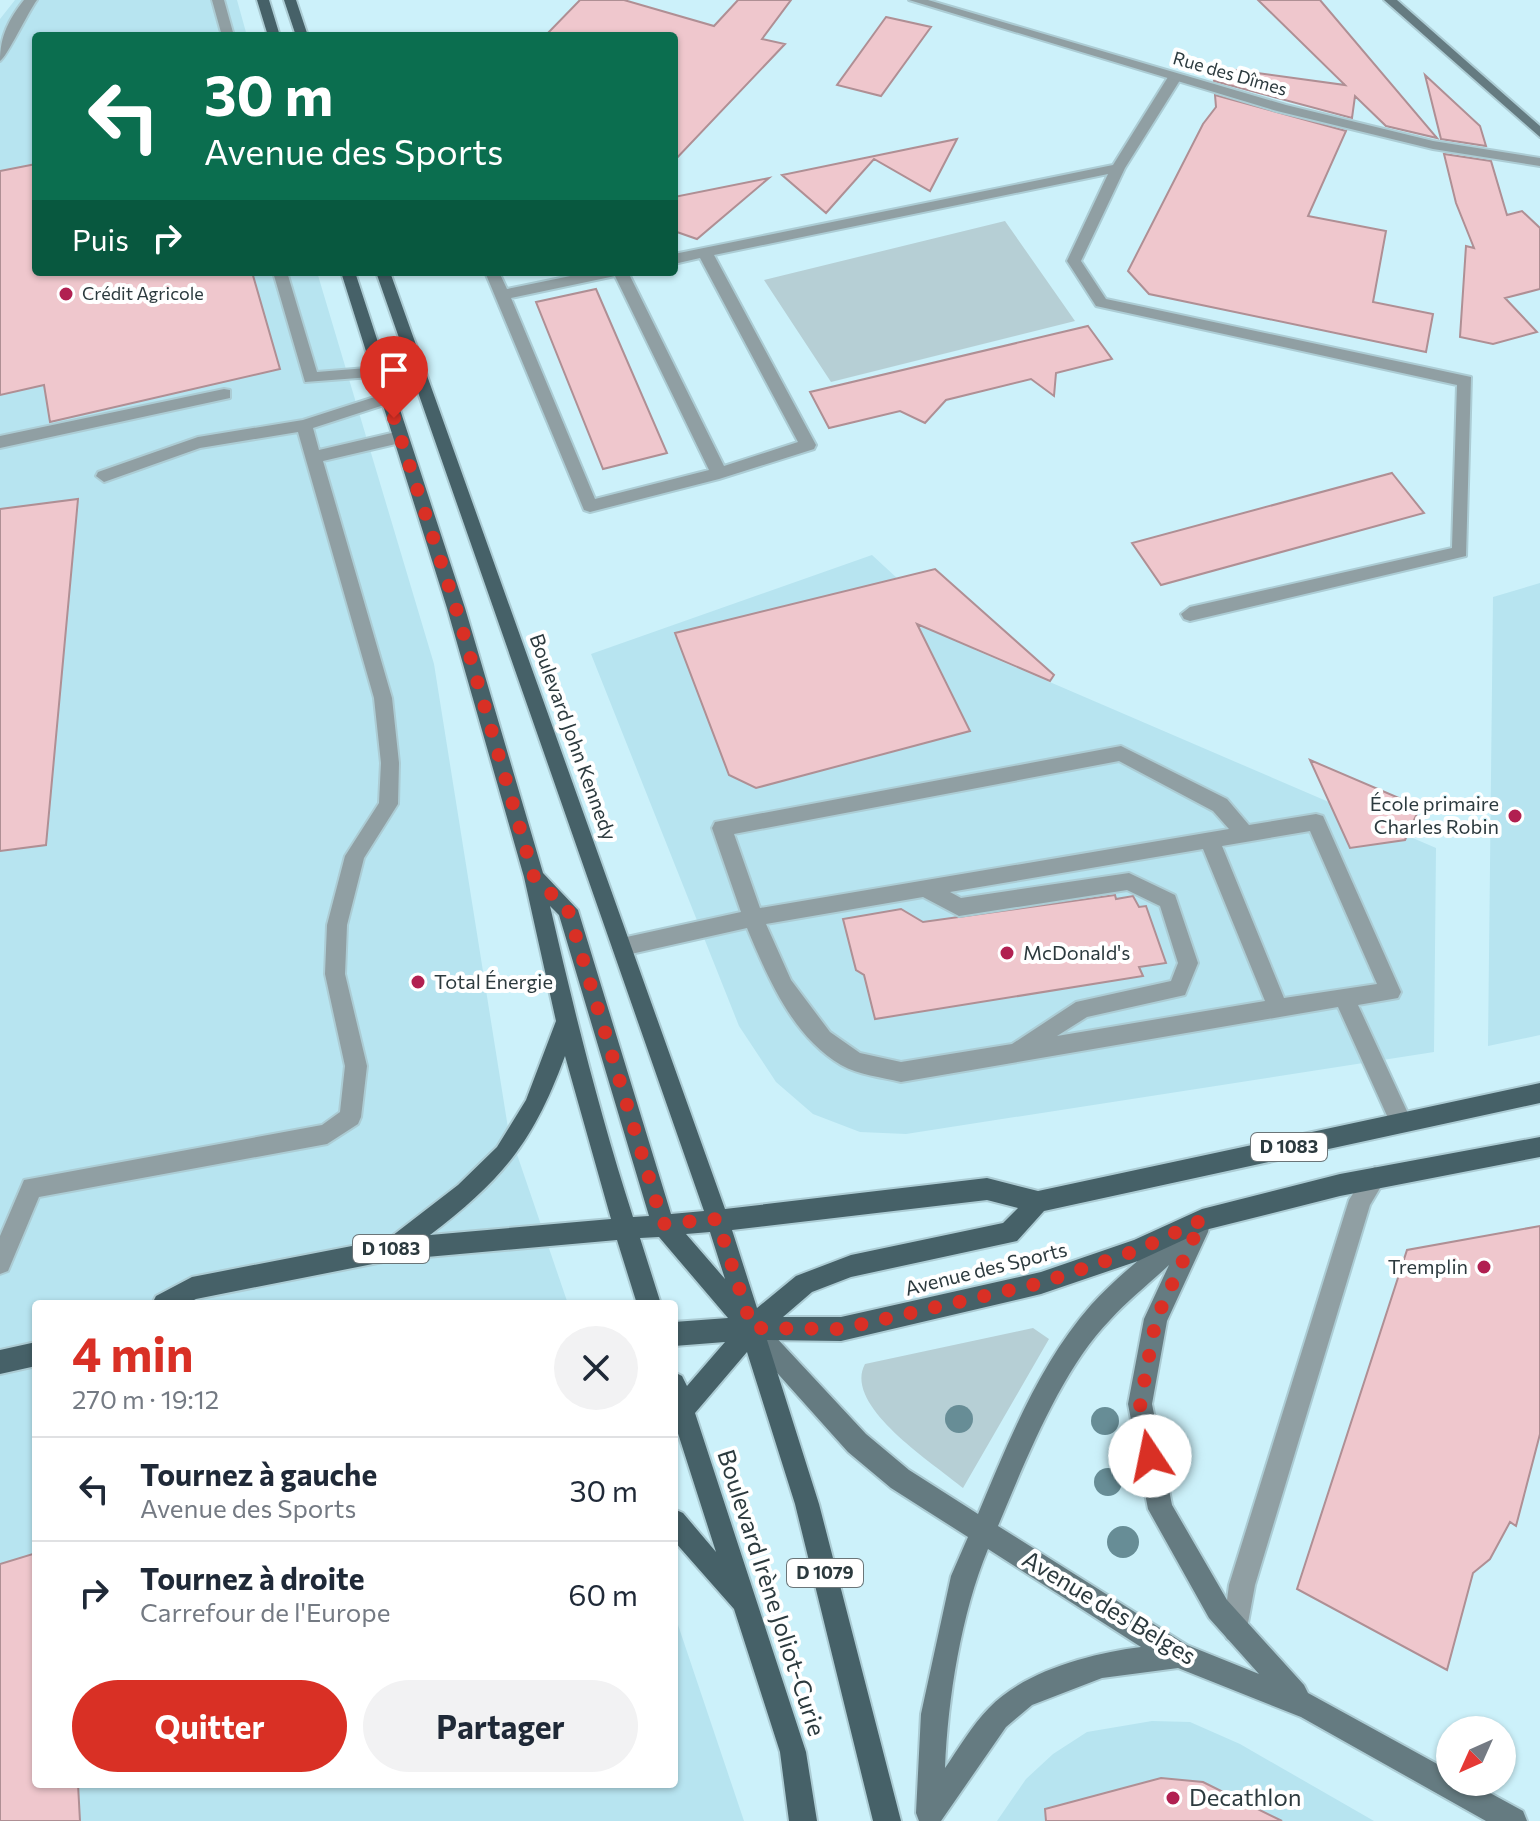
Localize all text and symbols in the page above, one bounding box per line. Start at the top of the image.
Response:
street label: Rue des Dîmes [1171,46,1290,100]
text: 30 m [204,59,333,128]
icon: left [72,64,176,168]
text: Avenue des Sports [204,128,503,172]
icon: right [145,216,189,260]
text: Puis [72,220,129,257]
place label: Crédit Agricole [82,282,204,304]
marker: Crédit Agricole [57,285,75,303]
pin [360,336,428,418]
icon: arrive [372,348,416,392]
street label: Boulevard John Kennedy [525,630,623,843]
place label: École primaire Charles Robin [1370,791,1499,838]
marker: École primaire Charles Robin [1506,807,1524,825]
place label: McDonald's [1023,940,1130,964]
marker: McDonald's [998,944,1016,962]
place label: Total Énergie [434,969,553,993]
marker: Total Énergie [409,973,427,991]
road number: D 1083 [1251,1133,1327,1161]
road number: D 1083 [353,1235,429,1263]
street label: Avenue des Sports [902,1236,1069,1300]
place label: Tremplin [1388,1254,1468,1278]
marker: Tremplin [1475,1258,1493,1276]
text: 4 min [72,1323,194,1382]
button: close [554,1326,638,1410]
text: 270 m · 19:12 [72,1383,219,1414]
position arrow [1108,1414,1192,1498]
street label: Boulevard Irène Joliot-Curie [712,1446,832,1739]
text: Tournez à gauche [140,1455,377,1492]
icon: left [72,1467,116,1511]
text: 30 m [569,1471,638,1508]
text: Avenue des Sports [140,1492,356,1523]
street label: Avenue des Belges [1018,1543,1202,1670]
text: Tournez à droite [140,1559,364,1596]
road number: D 1079 [787,1559,863,1587]
icon: right [72,1571,116,1615]
text: 60 m [568,1575,638,1612]
text: Carrefour de l'Europe [140,1596,390,1627]
button: Quitter [72,1680,347,1772]
button: Partager [363,1680,638,1772]
north arrow [1436,1716,1516,1796]
map controls [1436,1716,1516,1796]
place label: Decathlon [1189,1782,1302,1811]
marker: Decathlon [1164,1789,1182,1807]

